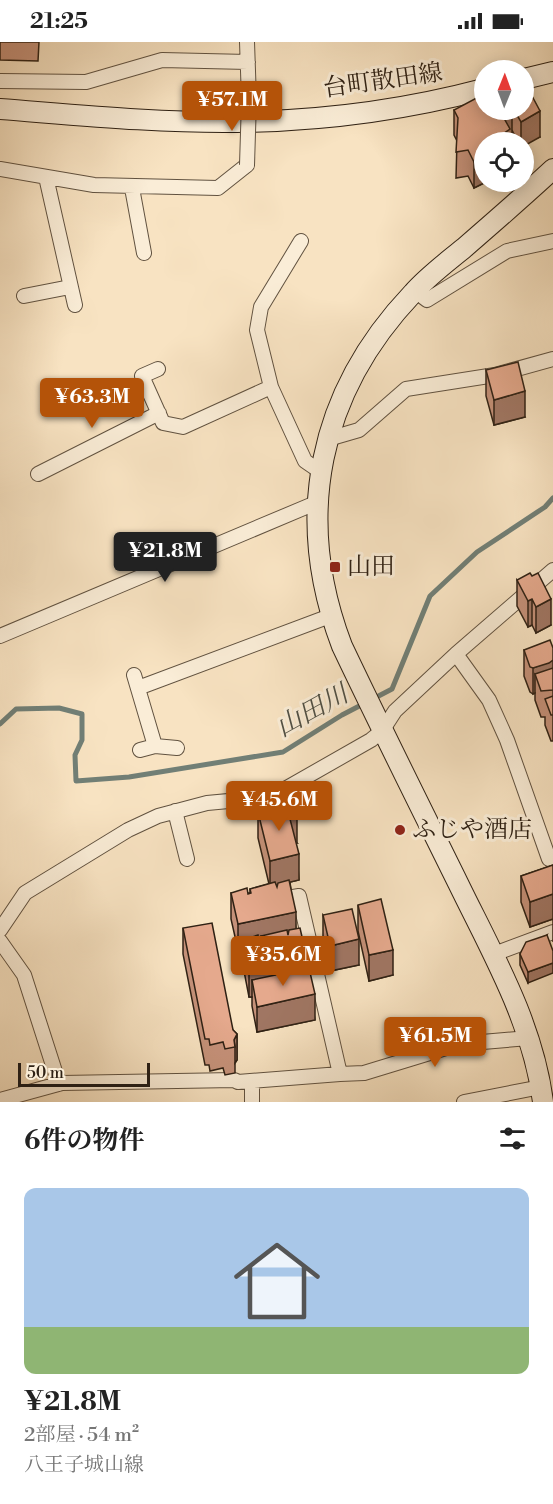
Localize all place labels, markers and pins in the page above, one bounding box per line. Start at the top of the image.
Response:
pin: ¥57.1M [183,81,281,132]
pin: ¥63.3M [43,378,141,429]
pin: ¥21.8M [116,532,214,583]
place label: 山田 [347,552,395,582]
marker: 山田 [328,560,342,574]
pin: ¥45.6M [230,781,328,832]
place label: ふじや酒店 [412,815,532,845]
marker: ふじや酒店 [393,823,407,837]
pin: ¥35.6M [234,936,332,987]
pin: ¥61.5M [386,1017,484,1068]

